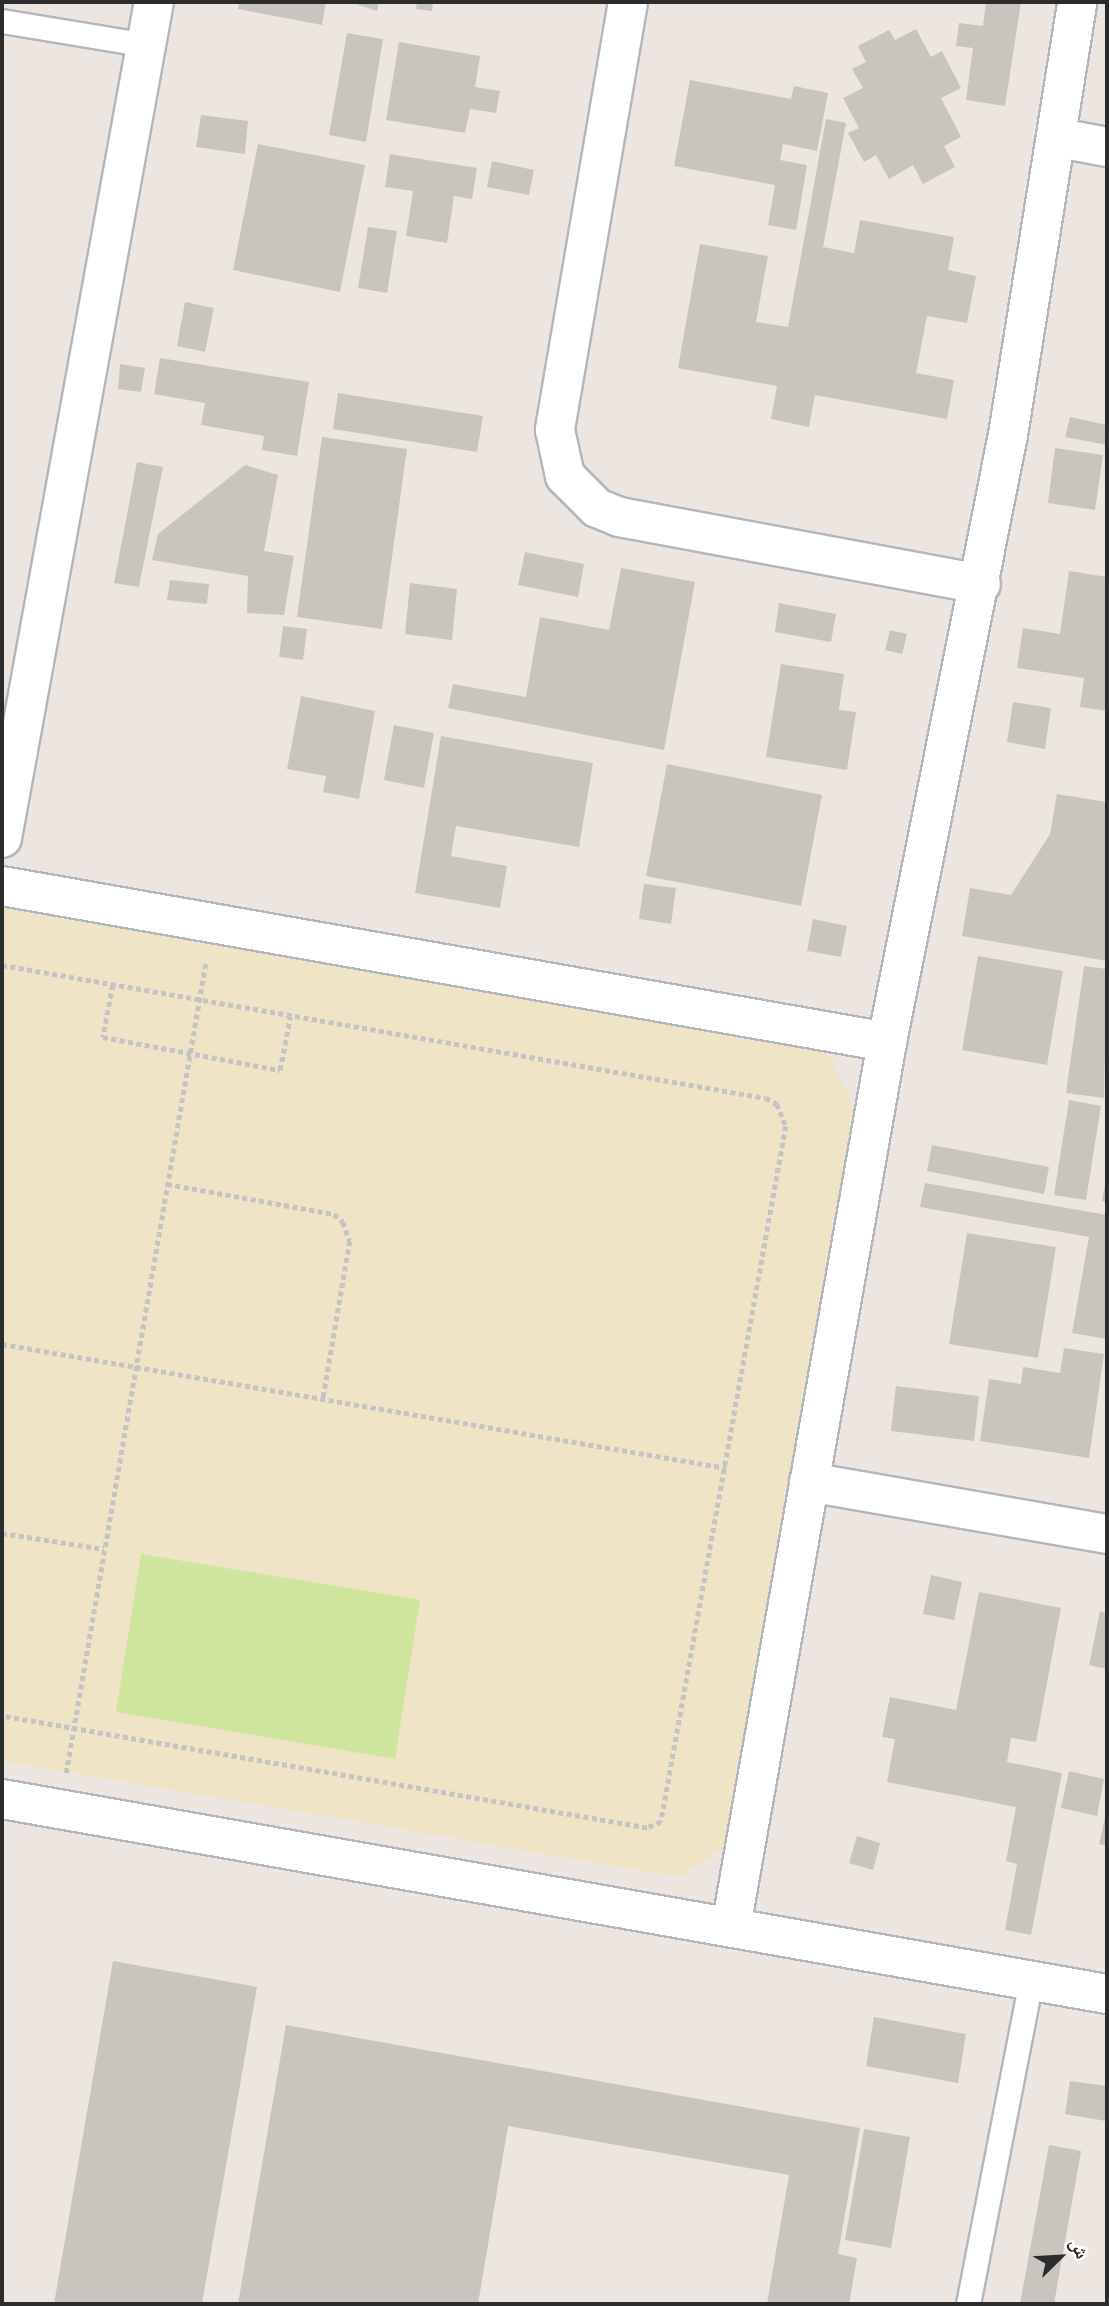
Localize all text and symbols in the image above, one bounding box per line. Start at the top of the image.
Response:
north arrow [1025,2222,1095,2292]
text: ش [1065,2234,1094,2262]

